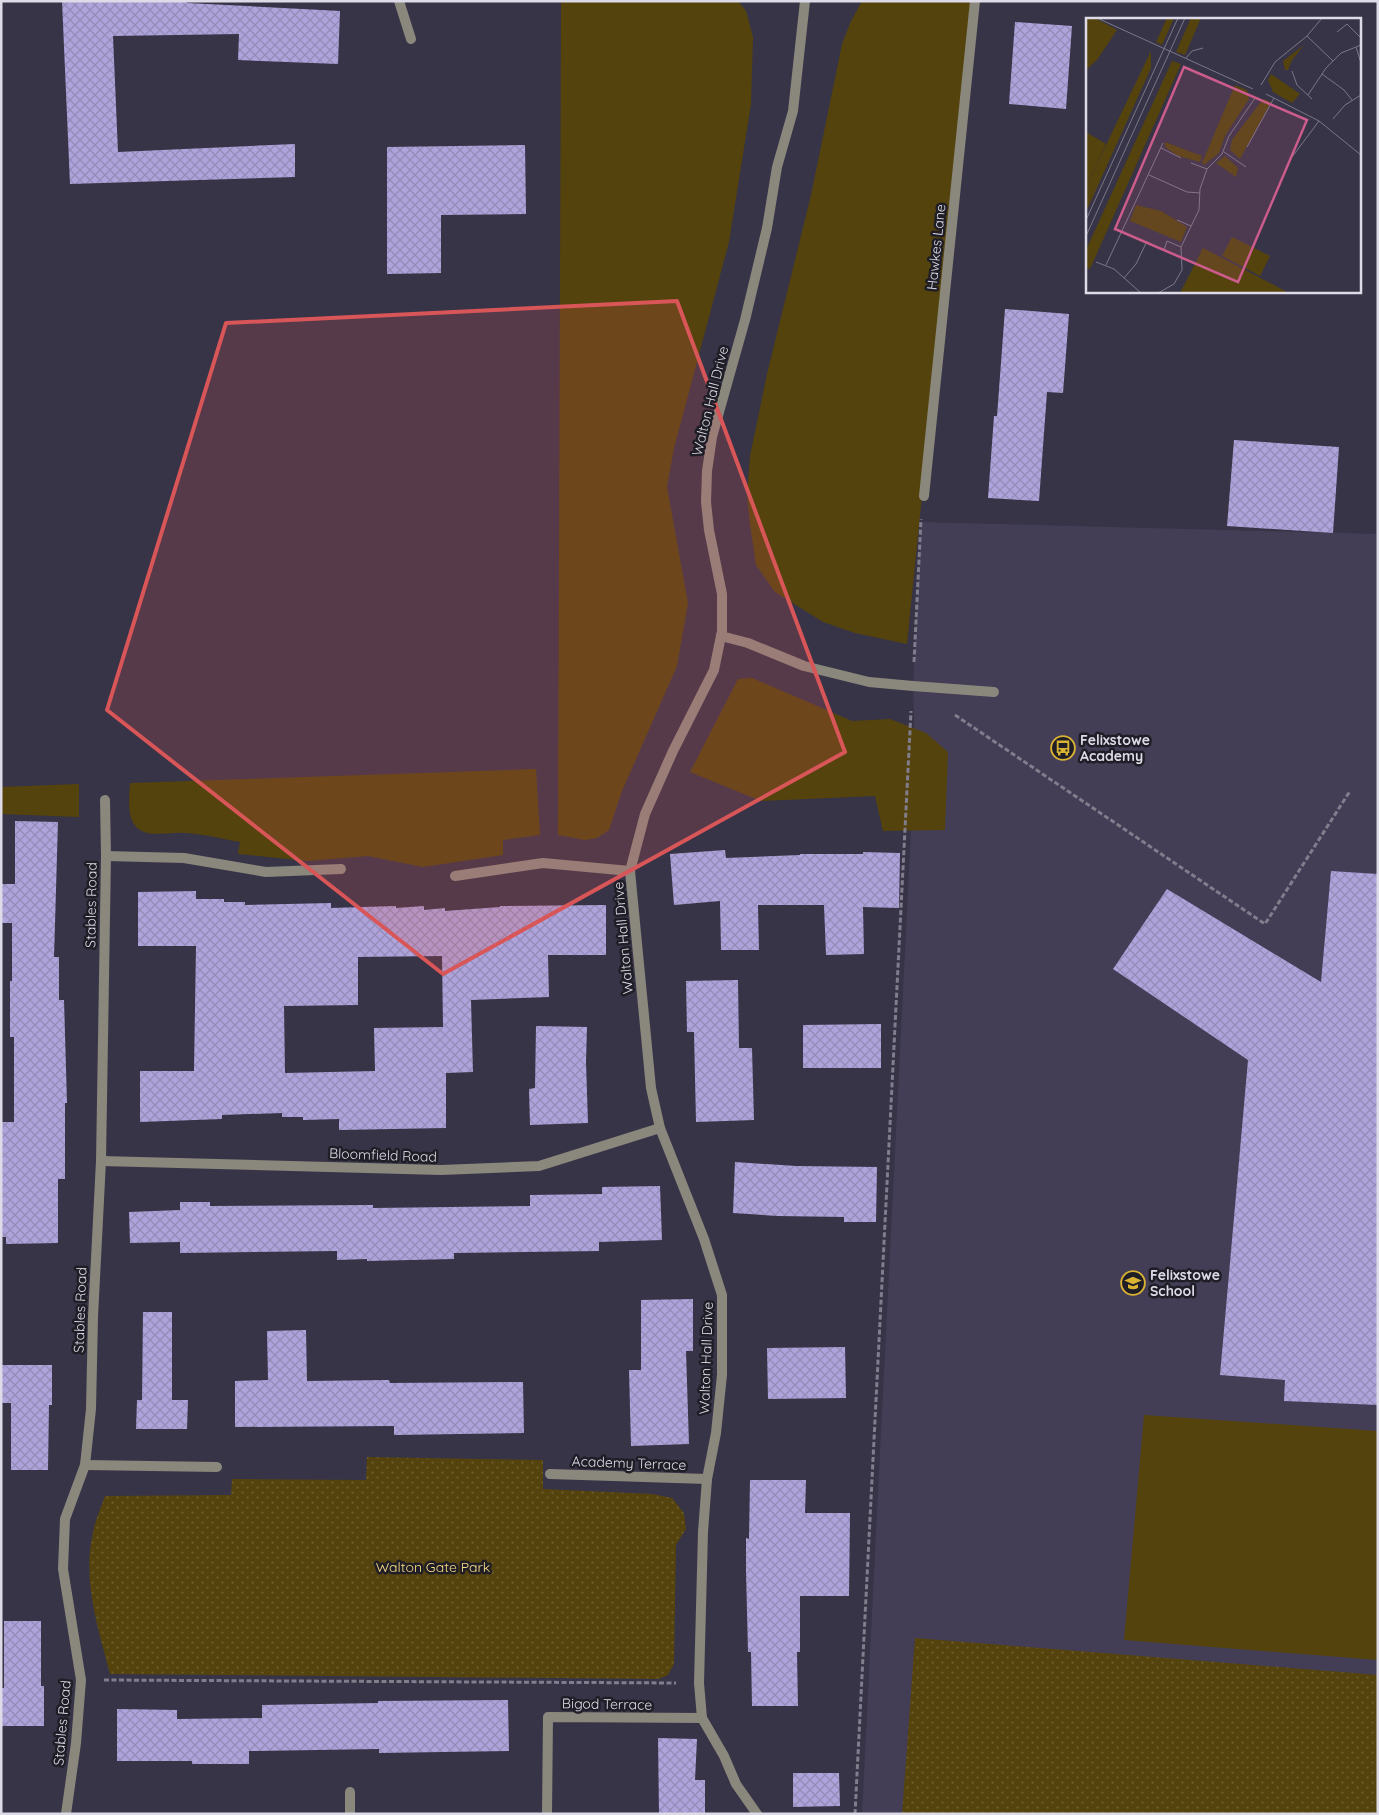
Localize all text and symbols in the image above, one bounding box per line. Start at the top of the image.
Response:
inset map [1086,18,1362,292]
street label: Hawkes Lane [923,203,949,291]
street label: Walton Hall Drive [688,344,732,458]
place label: Felixstowe Academy [1080,731,1150,765]
bus stop icon: Felixstowe Academy [1050,735,1076,761]
street label: Stables Road [81,862,101,948]
street label: Walton Hall Drive [609,881,637,995]
street label: Bloomfield Road [329,1144,437,1166]
place label: Felixstowe School [1150,1266,1220,1300]
street label: Stables Road [70,1267,90,1353]
school or university icon: Felixstowe School [1120,1270,1146,1296]
street label: Walton Hall Drive [695,1301,717,1415]
street label: Academy Terrace [571,1452,687,1474]
park label: Walton Gate Park [376,1558,490,1576]
street label: Stables Road [49,1680,75,1766]
street label: Bigod Terrace [562,1694,652,1714]

